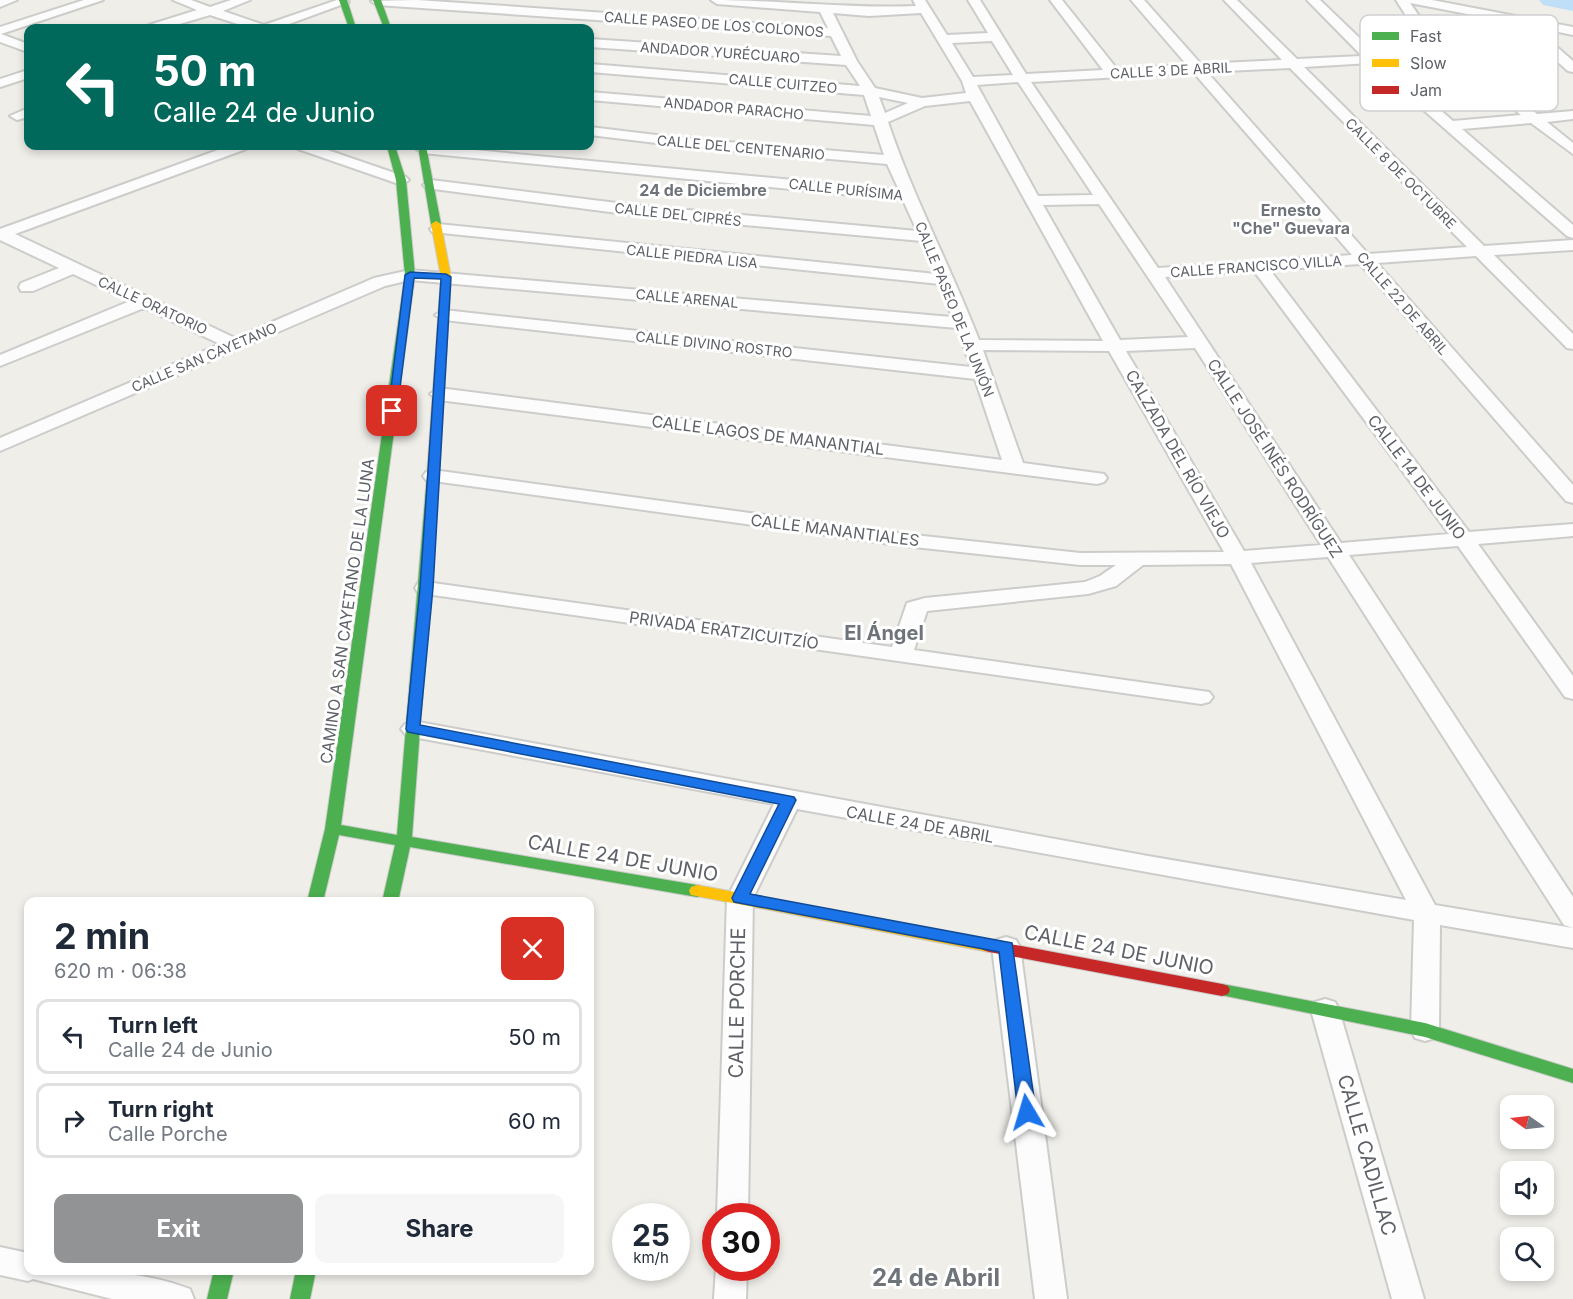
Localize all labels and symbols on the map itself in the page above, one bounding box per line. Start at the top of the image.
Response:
street label: CALLE PASEO DE LOS COLONOS [603,8,825,40]
legend [1360,15,1558,111]
text: Fast [1410,26,1442,46]
street label: ANDADOR YURÉCUARO [639,38,801,66]
text: Slow [1410,53,1447,73]
street label: CALLE 3 DE ABRIL [1109,58,1233,82]
street label: CALLE CUITZEO [728,70,838,96]
text: Jam [1410,80,1442,100]
street label: ANDADOR PARACHO [663,93,805,123]
street label: CALLE 8 DE OCTUBRE [1342,114,1460,232]
street label: CALLE DEL CENTENARIO [656,131,826,163]
street label: CALLE PURÍSIMA [788,175,904,203]
district label: 24 de Diciembre [639,180,767,200]
street label: CALLE DEL CIPRÉS [614,199,742,229]
district label: Ernesto "Che" Guevara [1232,200,1350,238]
street label: CALLE PASEO DE LA UNIÓN [912,219,998,399]
street label: CALLE PIEDRA LISA [625,241,759,271]
street label: CALLE 22 DE ABRIL [1354,248,1452,358]
street label: CALLE FRANCISCO VILLA [1170,251,1343,280]
street label: CALLE ORATORIO [96,272,210,338]
street label: CALLE ARENAL [635,285,739,311]
street label: CALLE SAN CAYETANO [129,319,279,395]
street label: CALLE DIVINO ROSTRO [635,327,793,361]
street label: CALLE JOSÉ INÉS RODRÍGUEZ [1203,355,1347,561]
street label: CALZADA DEL RÍO VIEJO [1121,366,1235,542]
pin [366,385,417,436]
street label: CALLE LAGOS DE MANANTIAL [651,411,885,459]
street label: CALLE 14 DE JUNIO [1363,411,1471,543]
street label: CAMINO A SAN CAYETANO DE LA LUNA [316,457,378,765]
street label: CALLE MANANTIALES [749,510,921,550]
street label: PRIVADA ERATZICUITZÍO [628,607,820,653]
district label: El Ángel [844,620,924,645]
street label: CALLE 24 DE ABRIL [845,801,995,847]
street label: CALLE 24 DE JUNIO [526,829,720,887]
street label: CALLE 24 DE JUNIO [1022,920,1216,980]
street label: CALLE PORCHE [724,927,750,1079]
street label: CALLE CADILLAC [1333,1072,1401,1238]
position arrow [995,1080,1059,1144]
north arrow [1500,1095,1554,1149]
speed limit sign: 30 [702,1203,780,1281]
district label: 24 de Abril [872,1263,1000,1292]

